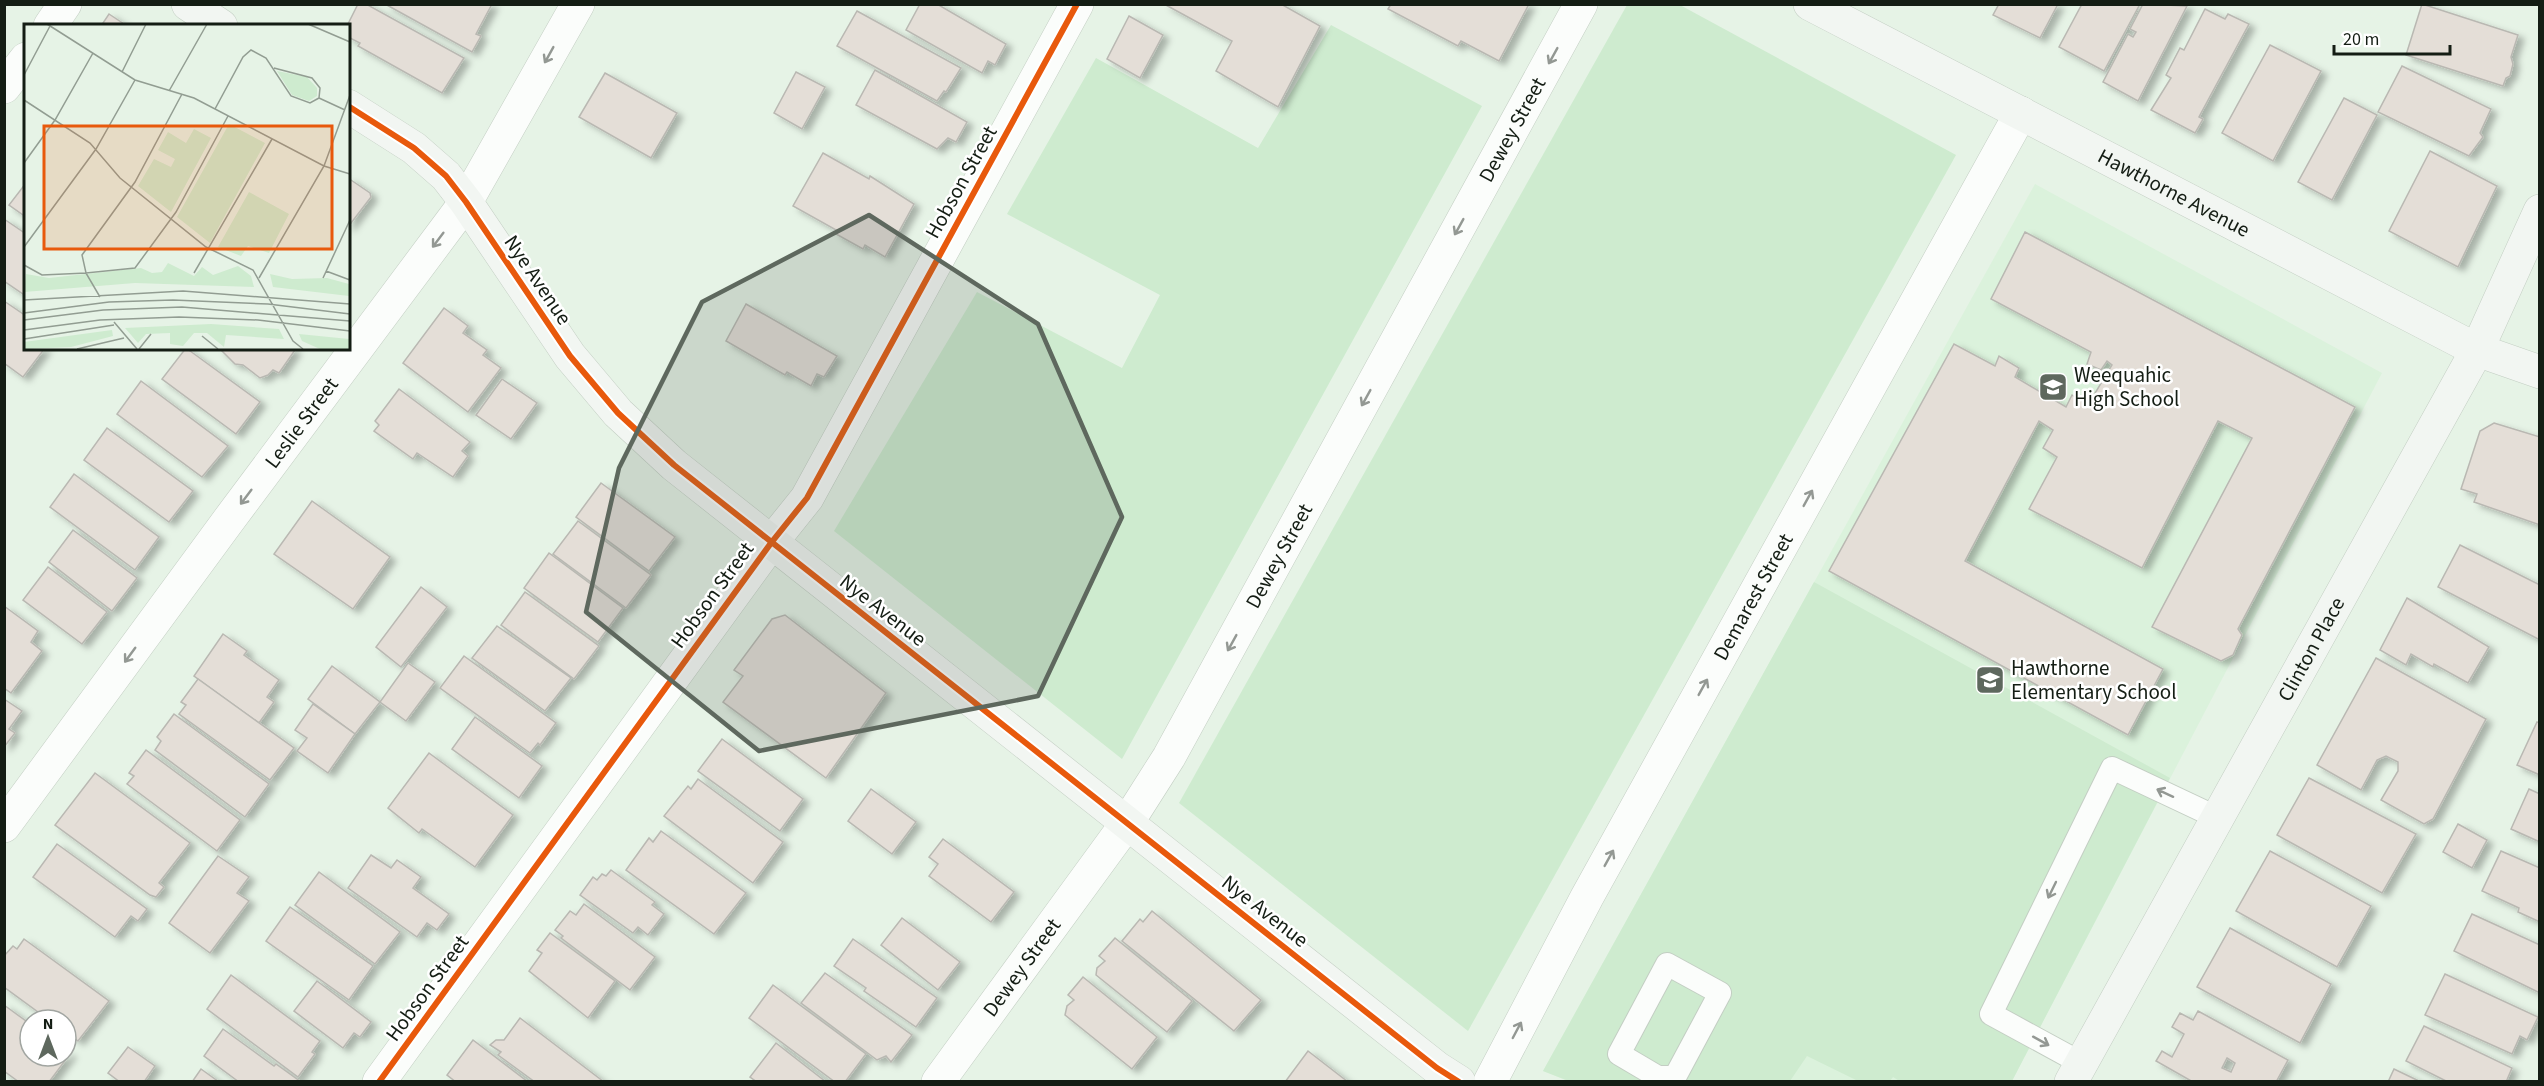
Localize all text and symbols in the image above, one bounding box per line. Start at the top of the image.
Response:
scale bar [2334,18,2450,56]
inset map [24,24,350,350]
text: 20 m [2343,27,2379,52]
one-way arrow [543,46,554,64]
one-way arrow [1547,47,1559,64]
street label: Dewey Street [1471,72,1553,188]
street label: Hobson Street [918,120,1004,244]
street label: Hawthorne Avenue [2093,141,2255,245]
one-way arrow [1453,218,1465,235]
street label: Nye Avenue [497,229,579,331]
one-way arrow [431,232,444,248]
place label: Weequahic High School [2074,360,2179,414]
street label: Leslie Street [257,371,345,475]
school or university icon: Weequahic High School [2037,371,2069,403]
one-way arrow [1359,389,1371,406]
one-way arrow [239,489,252,505]
one-way arrow [1802,490,1814,507]
street label: Dewey Street [1238,498,1320,614]
street label: Demarest Street [1706,528,1800,666]
street label: Hobson Street [663,536,761,654]
street label: Nye Avenue [833,567,933,653]
street label: Clinton Place [2270,591,2352,707]
one-way arrow [1226,633,1237,651]
one-way arrow [124,646,136,662]
place label: Hawthorne Elementary School [2011,653,2177,707]
school or university icon: Hawthorne Elementary School [1974,664,2006,696]
one-way arrow [1697,679,1709,696]
one-way arrow [2156,787,2174,798]
one-way arrow [1603,849,1615,866]
street label: Nye Avenue [1215,868,1315,954]
one-way arrow [2045,881,2057,899]
street label: Dewey Street [975,912,1068,1023]
street label: Hobson Street [378,929,476,1047]
north arrow [18,1008,78,1068]
text: N [43,1013,53,1035]
one-way arrow [1512,1021,1523,1039]
one-way arrow [2032,1035,2049,1047]

